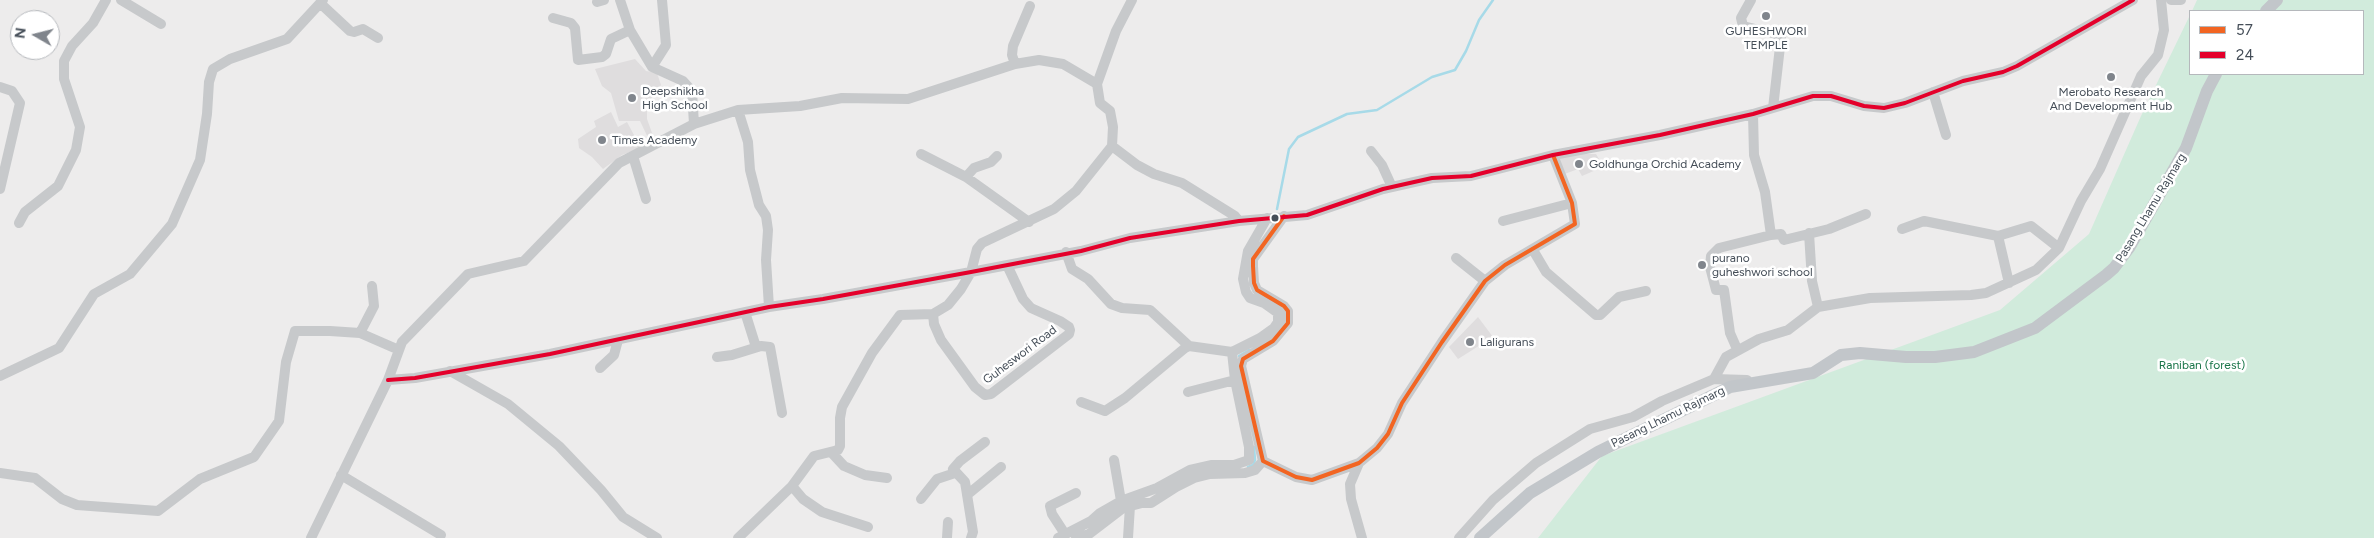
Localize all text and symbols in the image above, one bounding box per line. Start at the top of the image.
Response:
north arrow [10,10,60,60]
marker: GUHESHWORI TEMPLE [1760,10,1772,22]
legend [2189,10,2364,75]
text: 57 [2236,21,2253,39]
place label: GUHESHWORI TEMPLE [1725,24,1807,52]
text: N [11,26,30,40]
text: 24 [2236,46,2254,64]
marker: Merobato Research And Development Hub [2105,71,2117,83]
place label: Deepshikha High School [642,84,708,112]
place label: Merobato Research And Development Hub [2050,85,2172,113]
marker: Deepshikha High School [626,92,638,104]
place label: Times Academy [612,133,697,147]
marker: Times Academy [596,134,608,146]
street label: Pasang Lhamu Rajmarg [2113,151,2189,265]
place label: Goldhunga Orchid Academy [1589,157,1741,171]
marker: Goldhunga Orchid Academy [1573,158,1585,170]
unlabelled marker [1270,213,1280,223]
place label: purano guheshwori school [1712,251,1813,279]
marker: purano guheshwori school [1696,259,1708,271]
street label: Guheswori Road [980,323,1060,387]
place label: Laligurans [1480,335,1534,349]
marker: Laligurans [1464,336,1476,348]
park label: Raniban (forest) [2159,358,2245,372]
street label: Pasang Lhamu Rajmarg [1609,383,1727,451]

